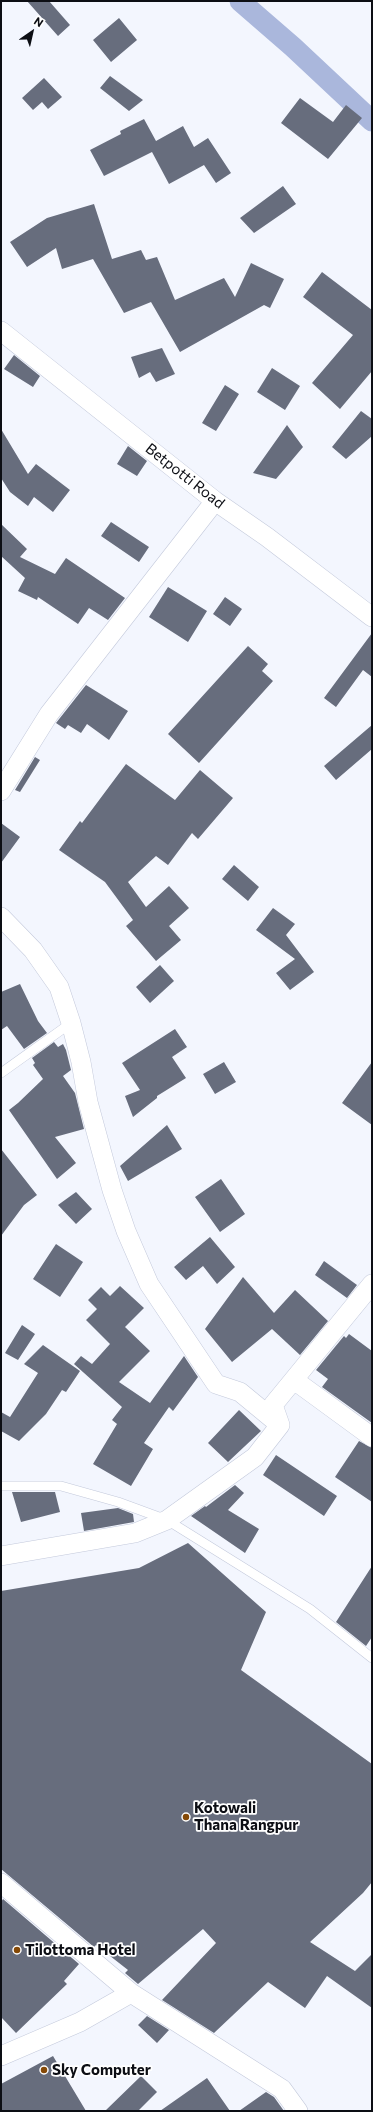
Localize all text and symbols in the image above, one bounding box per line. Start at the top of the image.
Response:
north arrow [12,12,52,52]
text: N [32,14,46,29]
street label: Betpotti Road [142,440,228,512]
place label: Kotowali Thana Rangpur [194,1799,298,1834]
marker: Kotowali Thana Rangpur [181,1812,191,1822]
place label: Tilottoma Hotel [25,1941,136,1959]
marker: Tilottoma Hotel [12,1945,22,1955]
place label: Sky Computer [52,2061,151,2079]
marker: Sky Computer [39,2065,49,2075]

